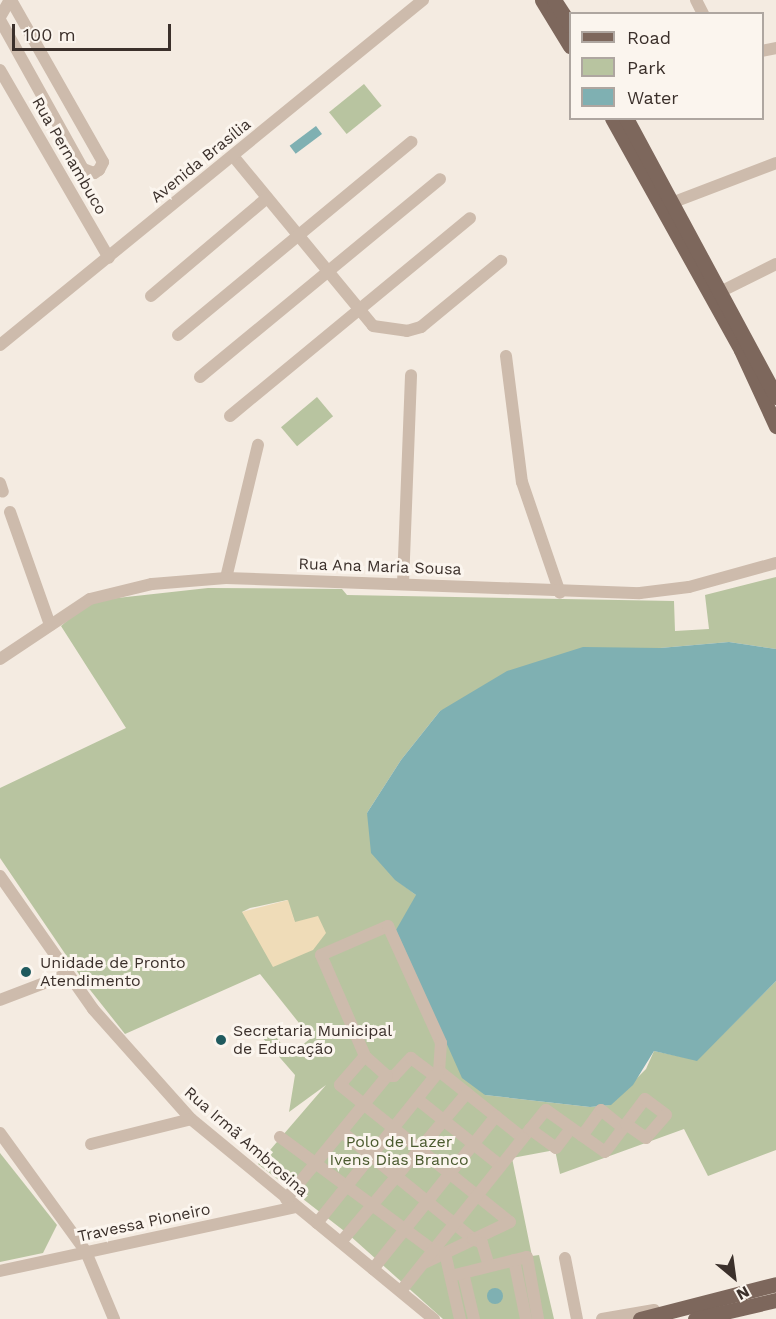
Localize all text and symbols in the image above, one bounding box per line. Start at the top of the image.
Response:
scale bar [15,12,174,50]
legend [569,12,764,120]
text: 100 m [23,24,76,45]
text: Road [627,27,671,48]
text: Park [627,57,666,78]
text: Water [627,87,679,108]
street label: Rua Pernambuco [27,94,111,218]
street label: Avenida Brasília [147,115,255,207]
street label: Rua Ana Maria Sousa [297,555,463,579]
place label: Unidade de Pronto Atendimento [40,953,186,991]
marker: Unidade de Pronto Atendimento [17,963,35,981]
place label: Secretaria Municipal de Educação [233,1021,393,1059]
marker: Secretaria Municipal de Educação [214,1033,228,1047]
street label: Rua Irmã Ambrosina [180,1083,312,1201]
park label: Polo de Lazer Ivens Dias Branco [329,1132,469,1170]
street label: Travessa Pioneiro [76,1200,212,1246]
north arrow [704,1247,764,1307]
text: N [733,1282,753,1304]

